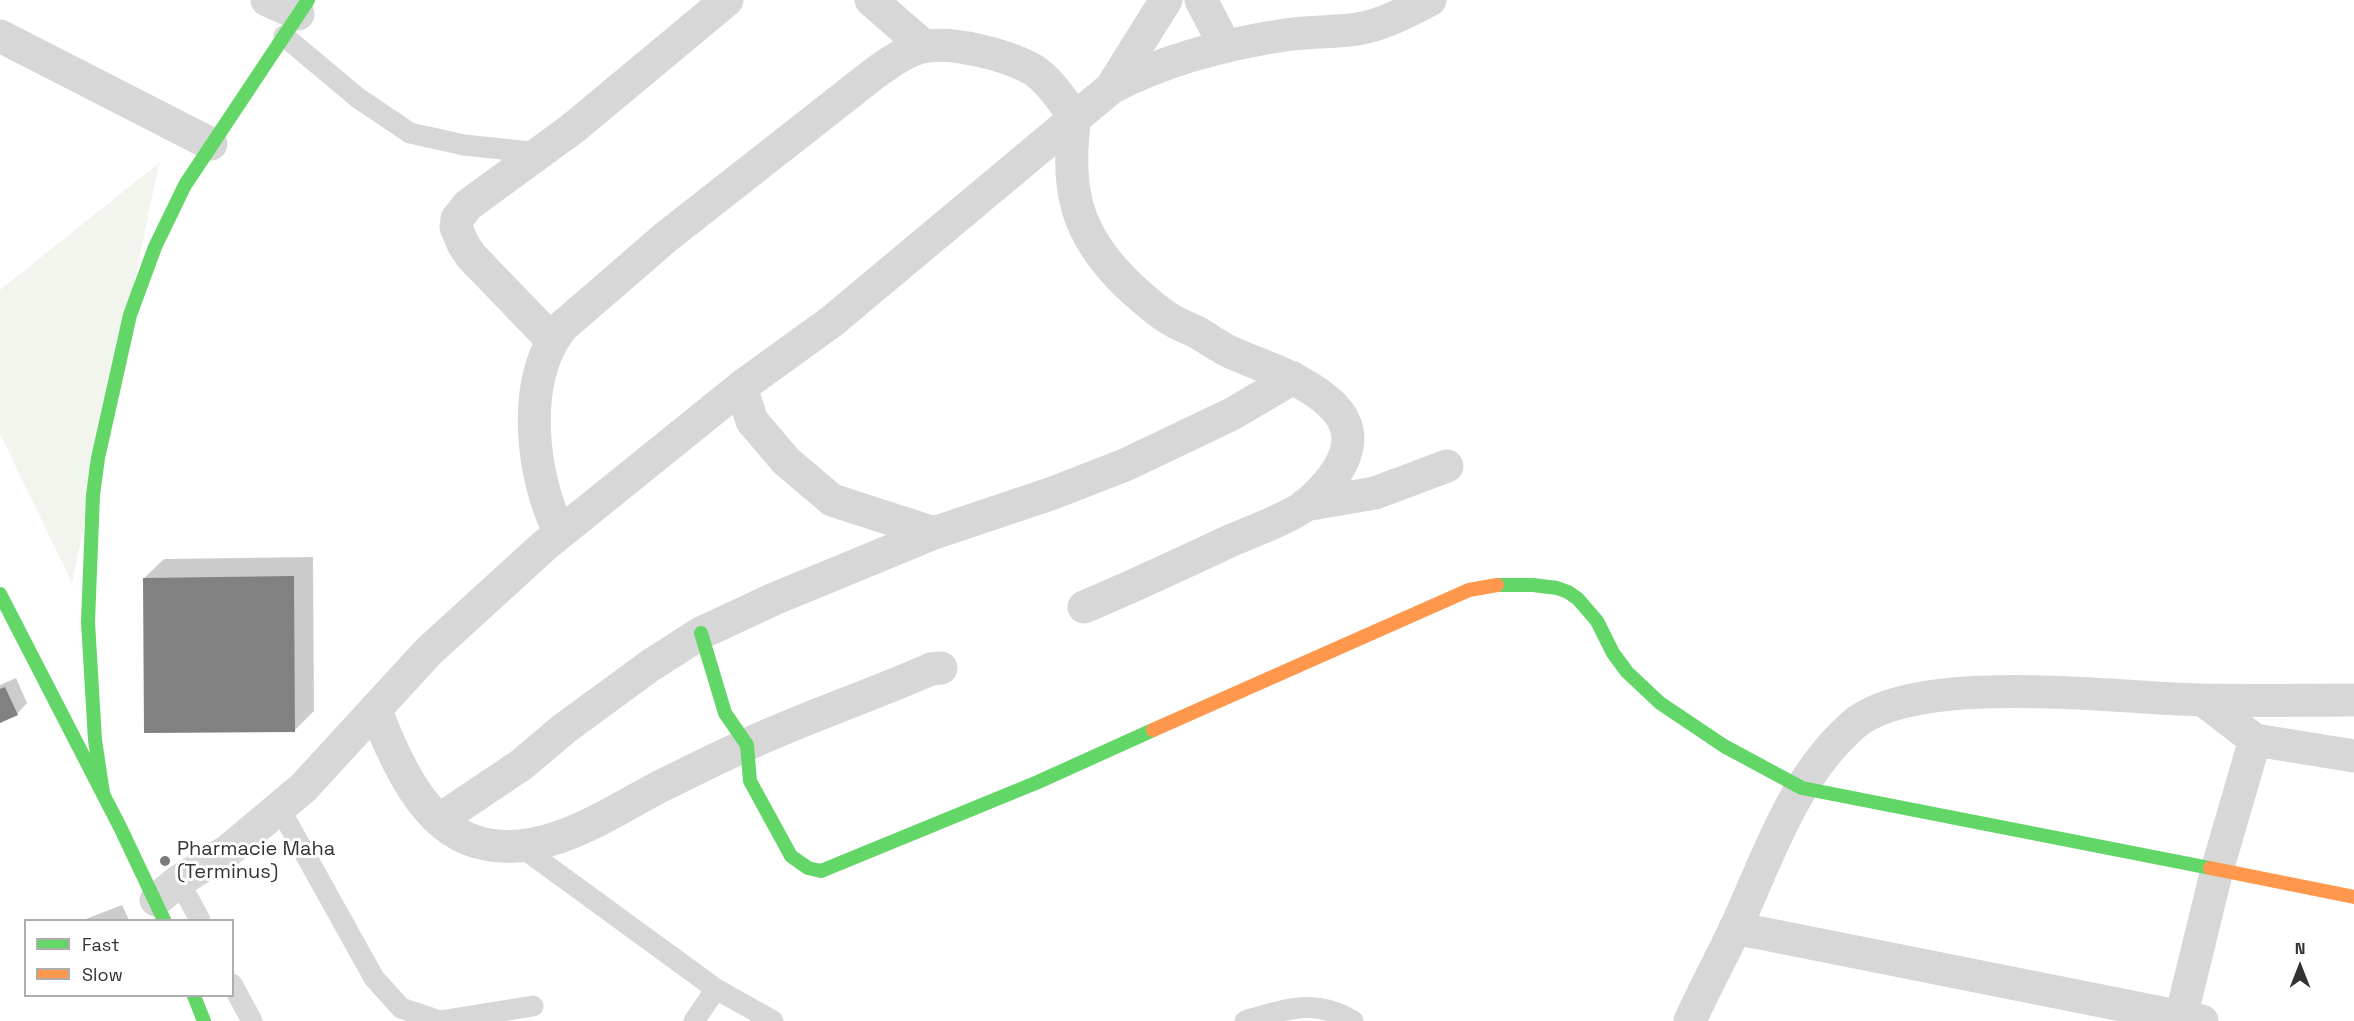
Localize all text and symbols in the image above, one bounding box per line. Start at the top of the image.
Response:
place label: Pharmacie Maha (Terminus) [177,838,335,885]
marker: Pharmacie Maha (Terminus) [158,854,172,868]
legend [24,919,234,997]
text: Fast [82,933,119,956]
north arrow [2270,937,2330,997]
text: N [2295,938,2305,959]
text: Slow [82,963,123,986]

